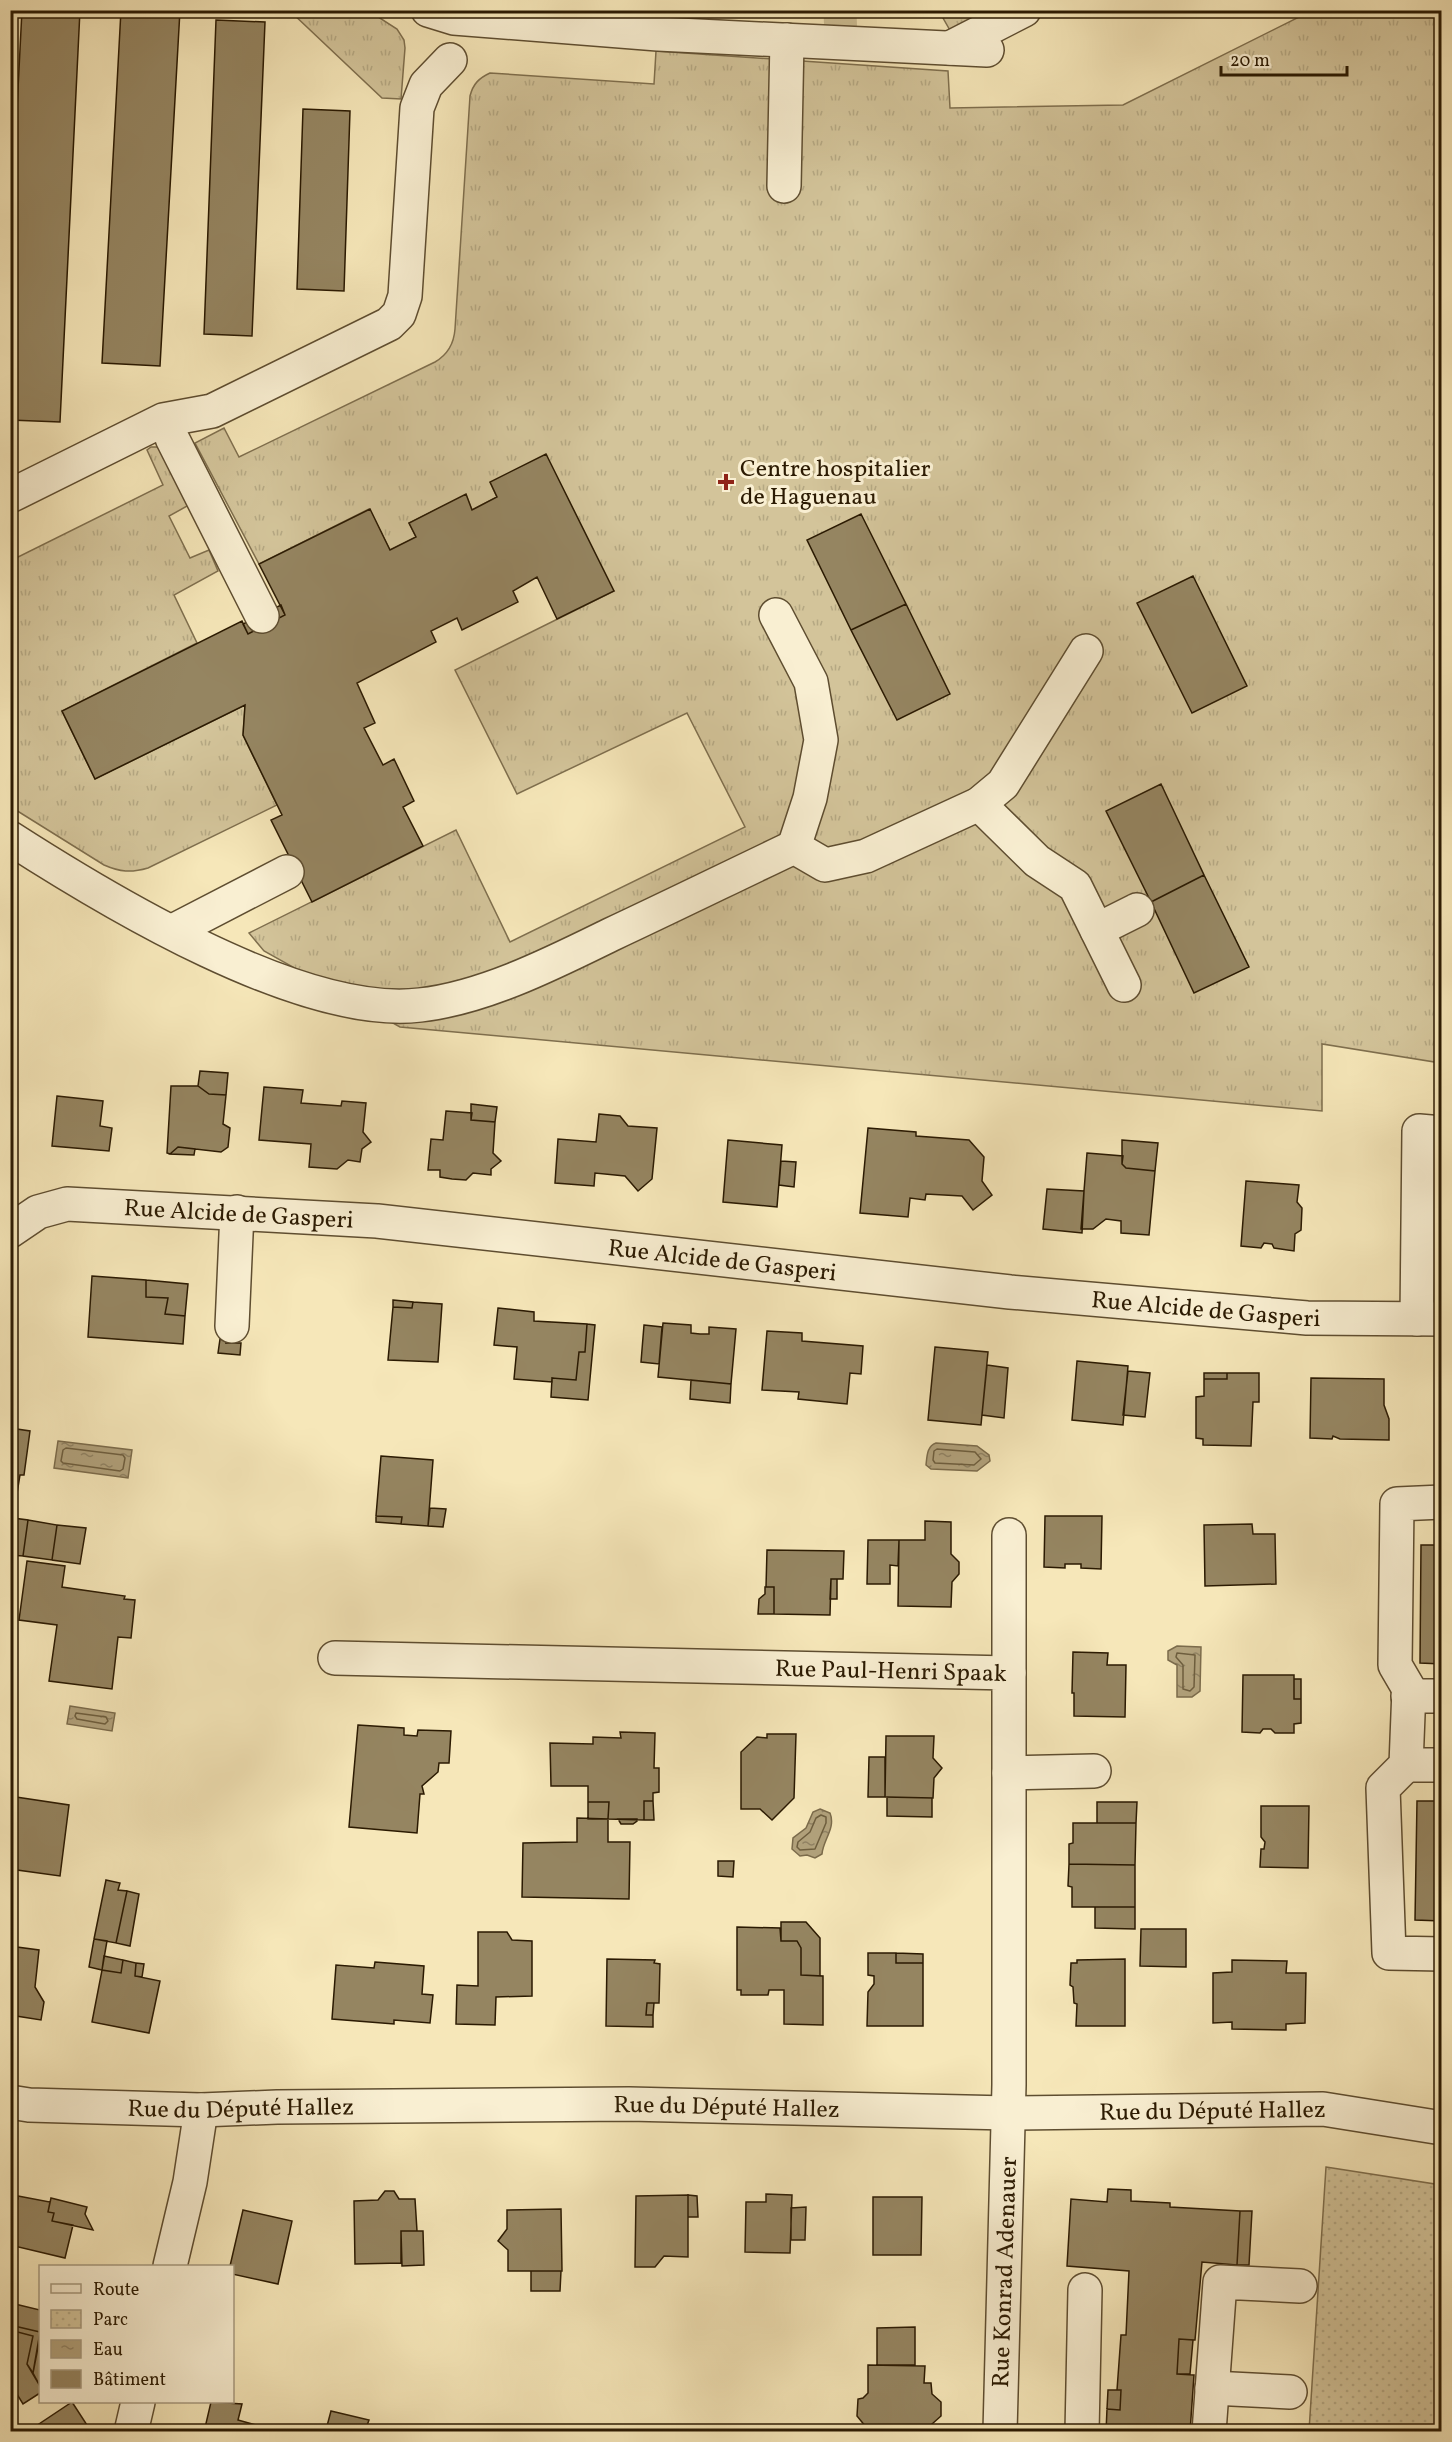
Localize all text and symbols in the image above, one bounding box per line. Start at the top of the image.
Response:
scale bar [1221,39,1347,77]
text: 20 m [1230,49,1270,74]
place label: Centre hospitalier de Haguenau [740,453,931,515]
marker: Centre hospitalier de Haguenau [717,473,735,491]
street label: Rue Alcide de Gasperi [123,1192,354,1239]
street label: Rue Alcide de Gasperi [606,1232,838,1291]
street label: Rue Alcide de Gasperi [1090,1284,1321,1337]
street label: Rue Paul-Henri Spaak [774,1653,1007,1692]
street label: Rue du Député Hallez [613,2089,840,2128]
street label: Rue du Député Hallez [127,2091,354,2129]
street label: Rue du Député Hallez [1099,2094,1326,2131]
street label: Rue Konrad Adenauer [985,2156,1027,2388]
legend [39,2265,234,2403]
text: Route [93,2278,139,2303]
text: Parc [93,2308,128,2333]
text: Eau [93,2338,123,2363]
text: Bâtiment [93,2368,166,2393]

